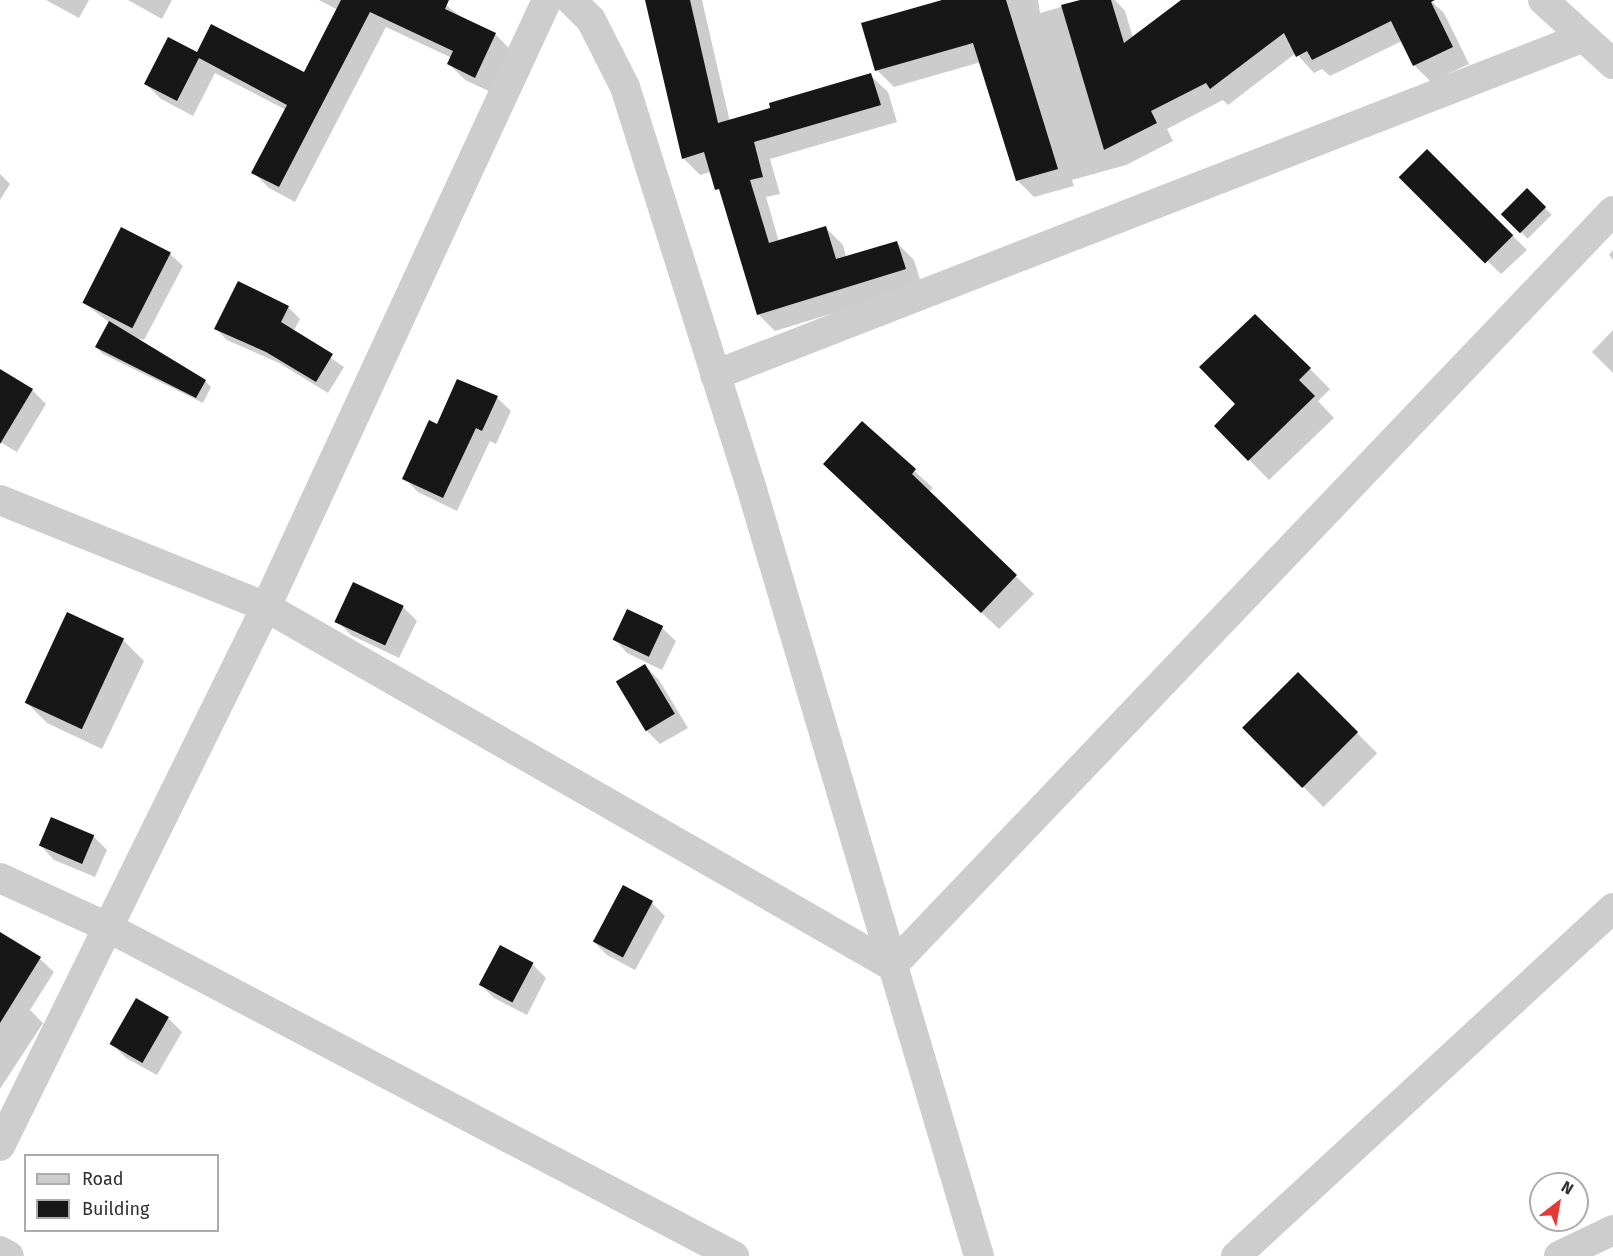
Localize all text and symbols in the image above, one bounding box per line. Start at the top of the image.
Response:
legend [24,1154,219,1232]
text: Road [82,1168,124,1190]
north arrow [1529,1172,1589,1232]
text: N [1558,1177,1577,1199]
text: Building [82,1198,149,1220]

